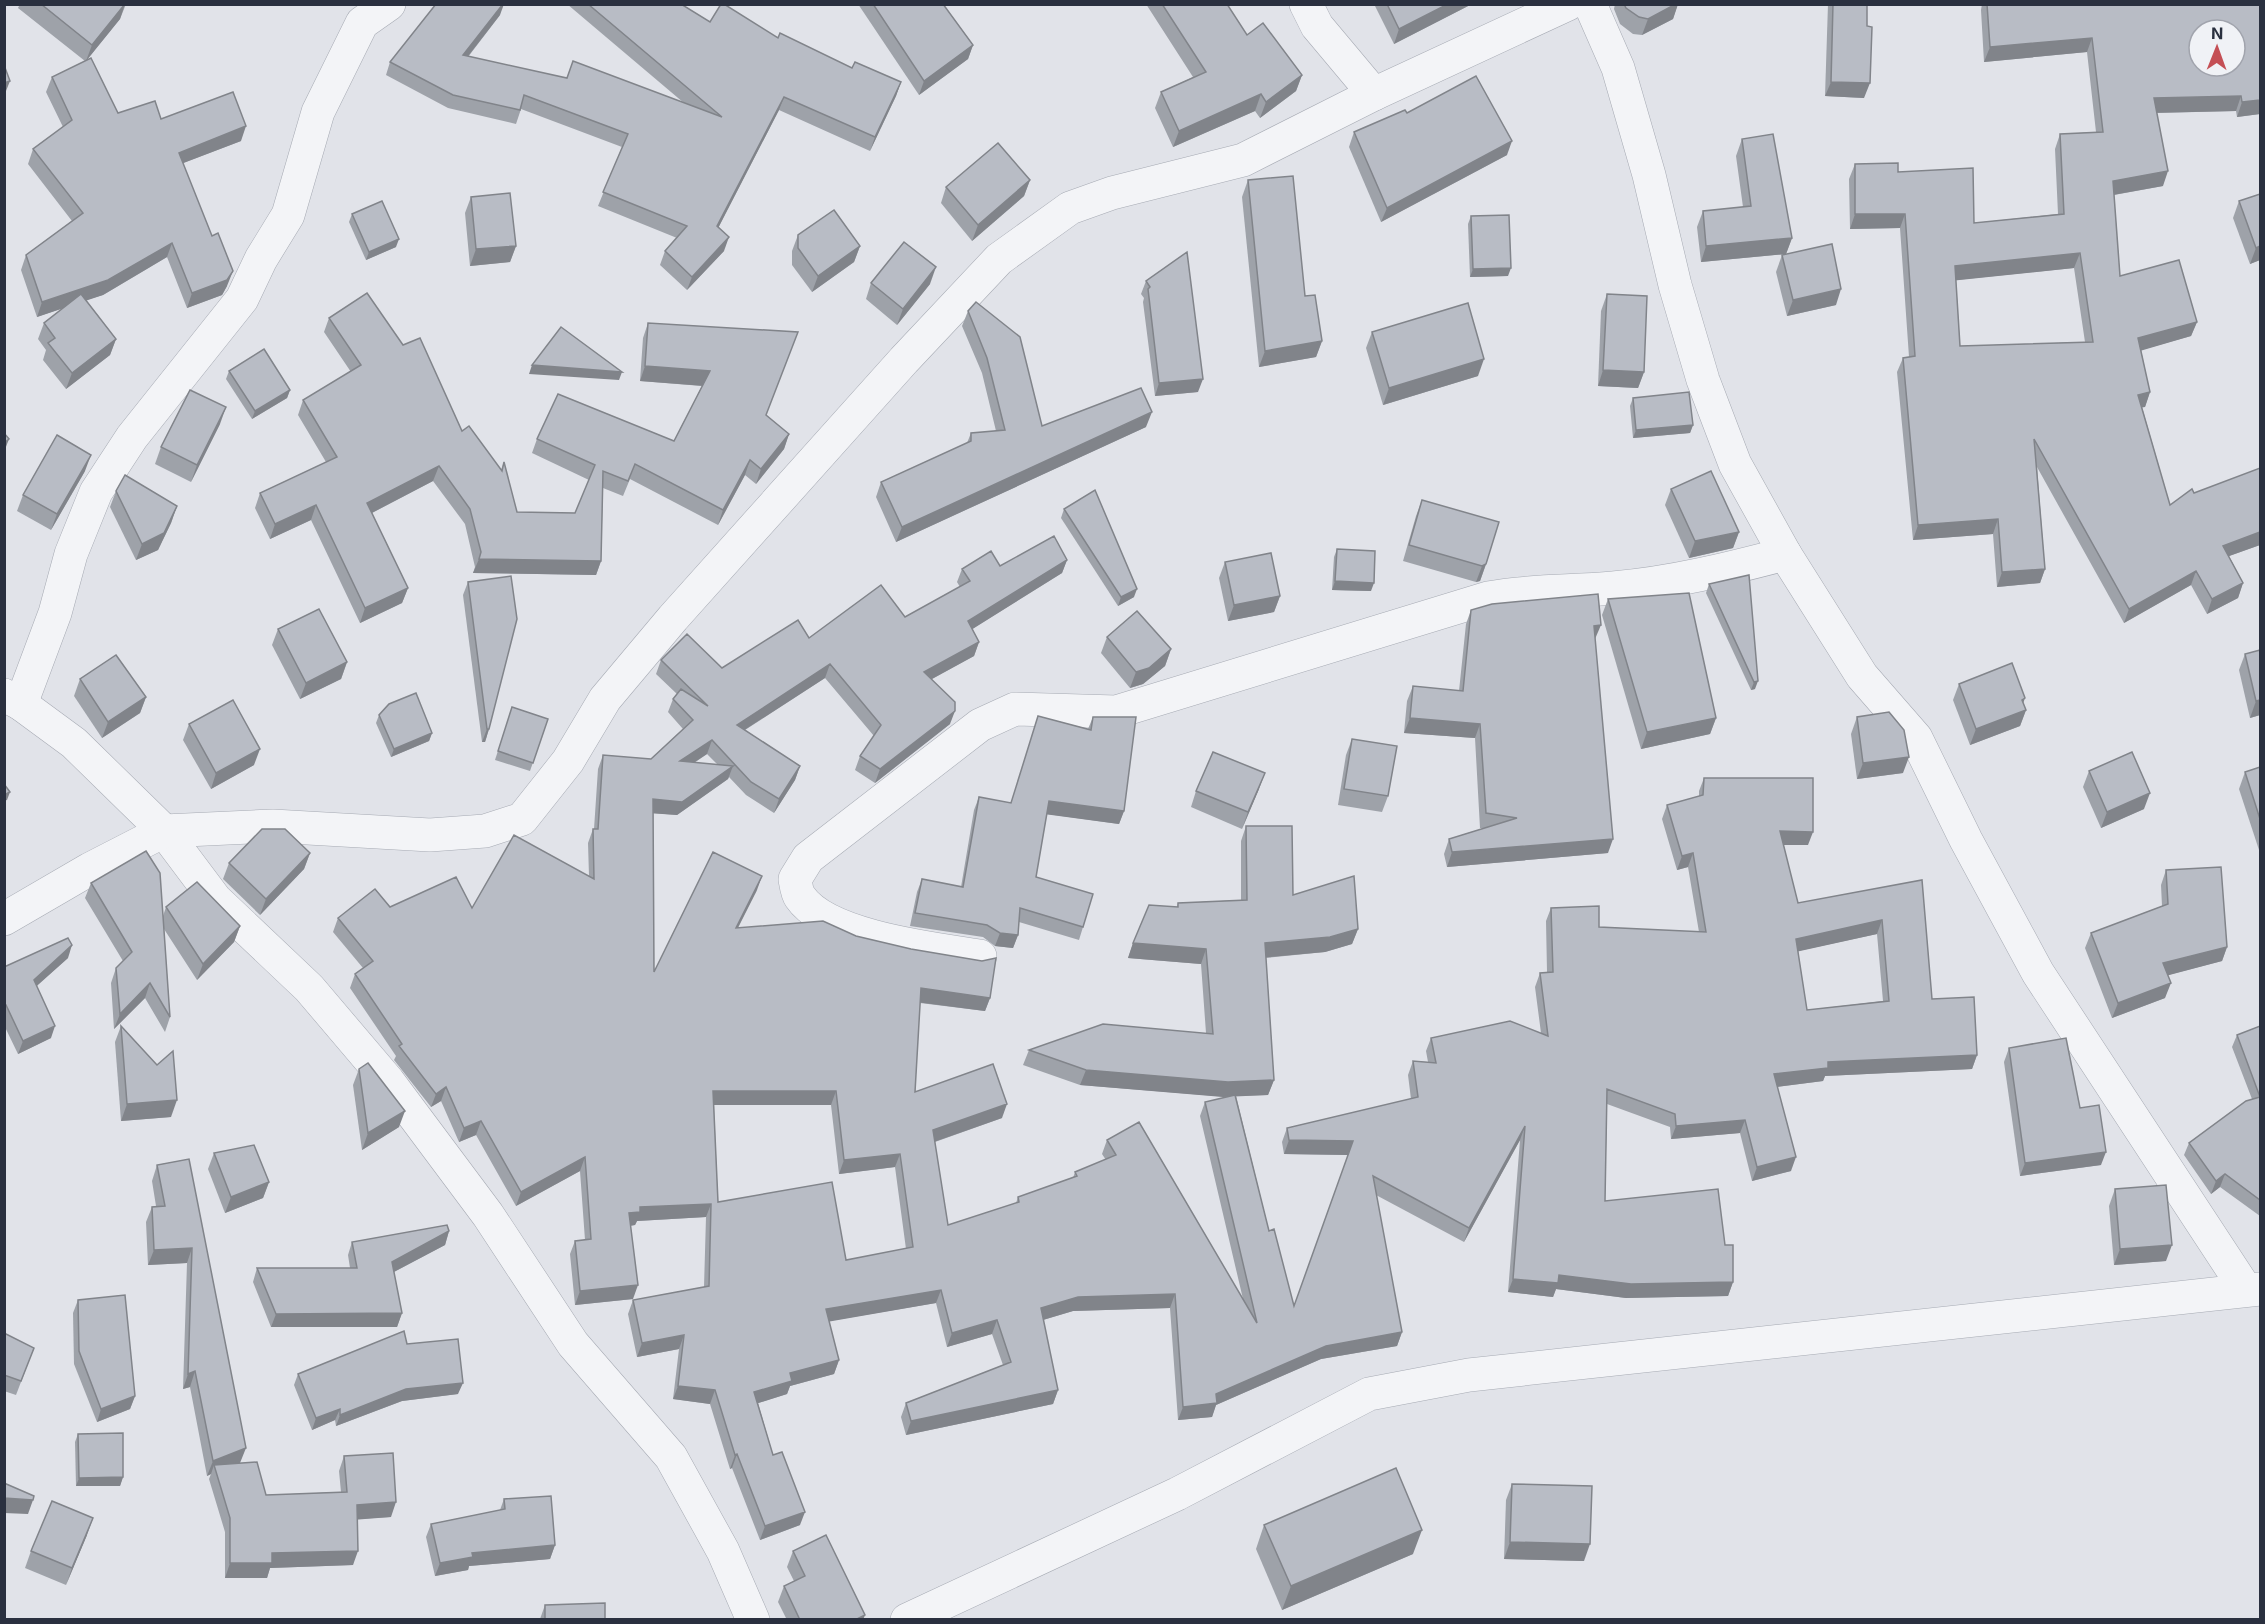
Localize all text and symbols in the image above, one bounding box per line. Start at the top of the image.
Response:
north arrow [2187,18,2247,78]
text: N [2211,23,2224,43]

